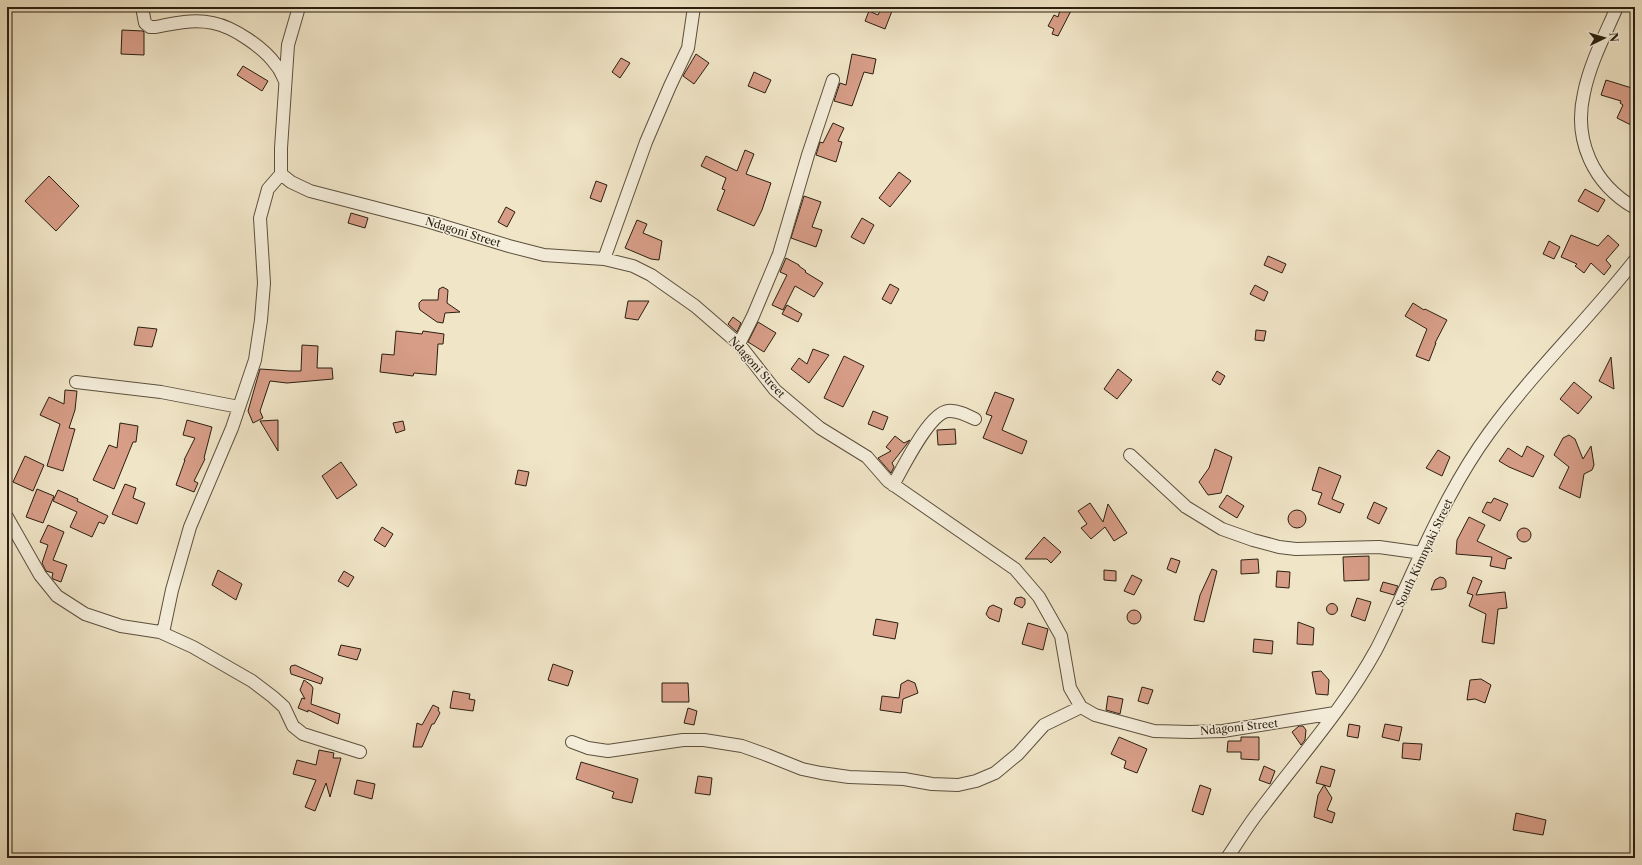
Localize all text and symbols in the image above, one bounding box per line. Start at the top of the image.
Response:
north arrow [1584,18,1624,58]
text: N [1607,32,1621,43]
street label: Ndagoni Street [424,214,503,250]
street label: Ndagoni Street [726,333,788,401]
street label: South Kimnyaki Street [1393,496,1455,609]
street label: Ndagoni Street [1199,716,1279,738]

